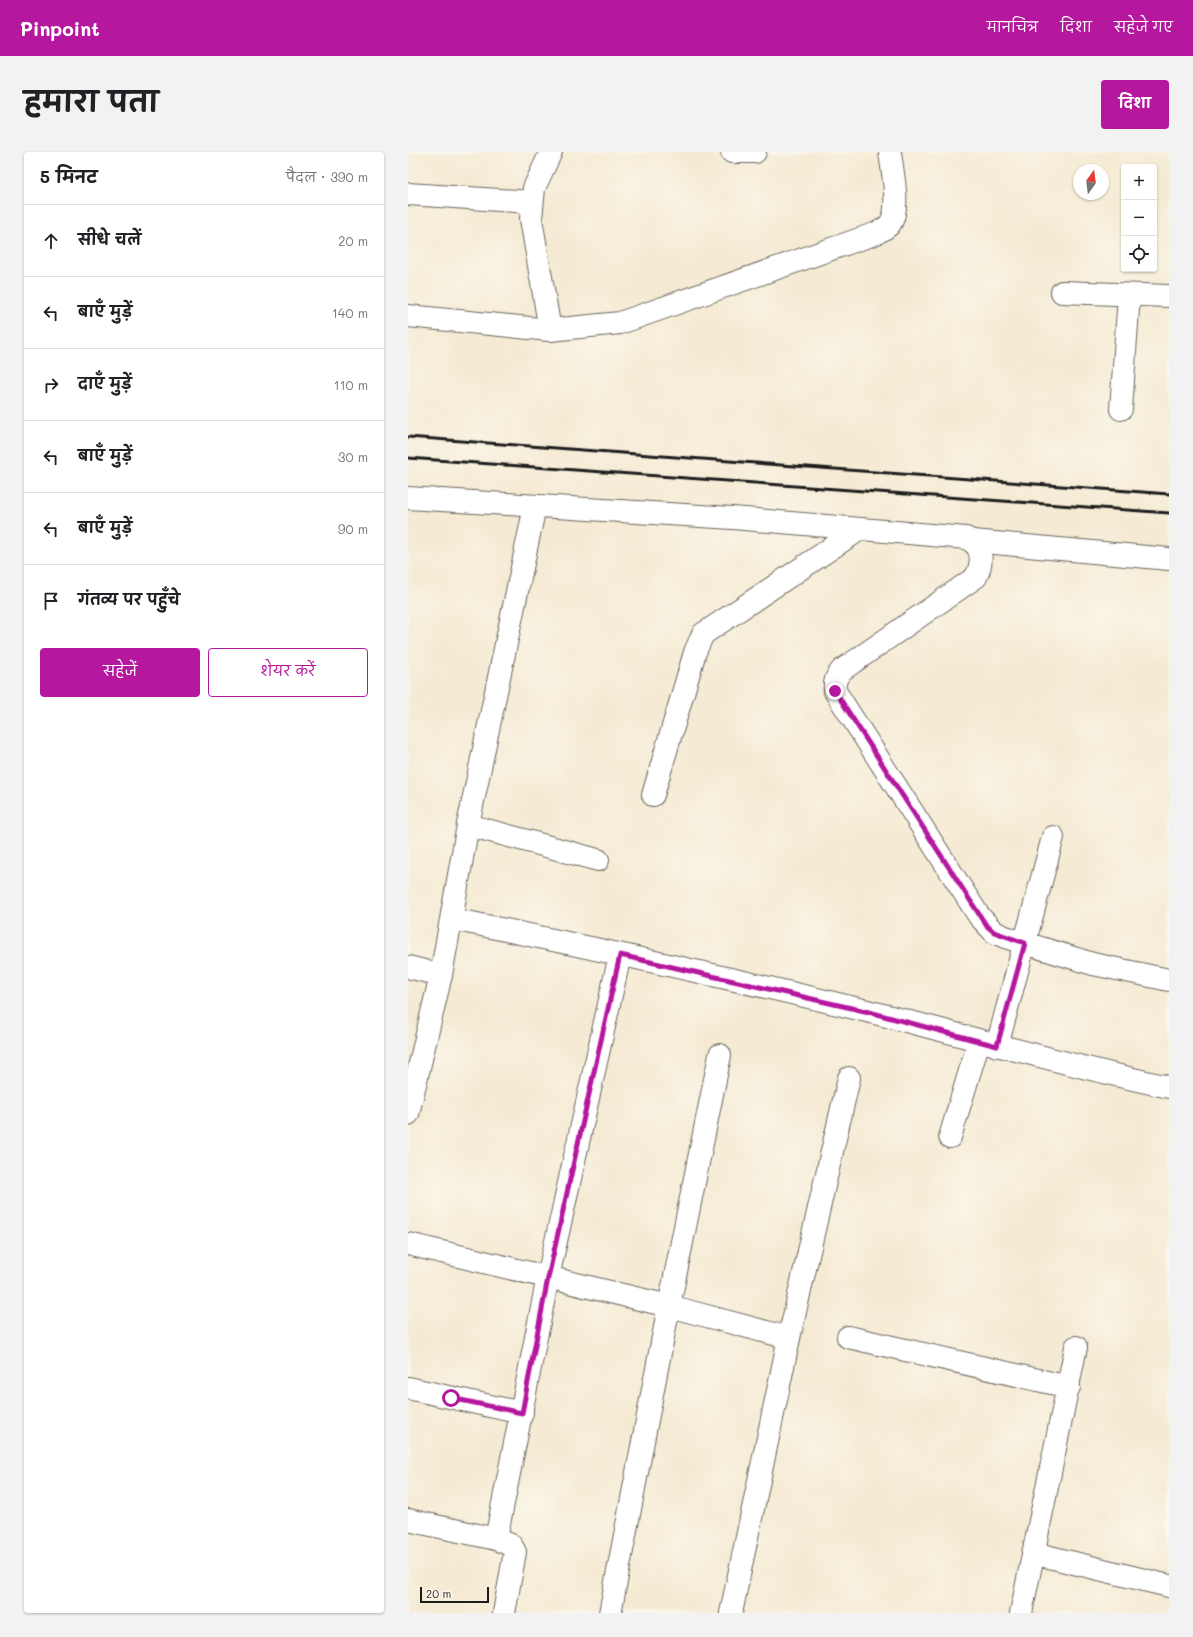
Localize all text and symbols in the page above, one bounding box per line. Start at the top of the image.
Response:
text: Pinpoint [20,16,100,41]
text: मानचित्र [987,17,1038,36]
text: दिशा [1060,17,1092,36]
text: सहेजे गए [1114,17,1173,36]
button: दिशा [1101,80,1169,129]
text: हमारा पता [24,83,159,119]
north arrow [1073,164,1109,200]
map controls [1121,164,1157,272]
button: + [1121,164,1157,200]
text: 5 मिनट [40,165,97,187]
text: पैदल · 390 m [286,168,368,185]
button: − [1121,200,1157,236]
text: सीधे चलें [78,229,141,249]
icon: ahead [40,230,62,252]
text: 20 m [338,232,368,249]
button: locate [1121,236,1157,272]
text: बाएँ मुड़ें [78,301,132,321]
icon: left [40,302,62,324]
text: 140 m [332,304,368,321]
text: दाएँ मुड़ें [78,373,132,393]
icon: right [40,374,62,396]
text: 110 m [334,376,368,393]
text: बाएँ मुड़ें [78,445,132,465]
icon: left [40,446,62,468]
text: 30 m [338,448,368,465]
text: बाएँ मुड़ें [78,517,132,537]
icon: left [40,518,62,540]
text: 90 m [338,520,368,537]
text: गंतव्य पर पहुँचे [78,589,180,609]
icon: arrive [40,590,62,612]
button: सहेजें [40,648,200,697]
button: शेयर करें [208,648,368,697]
route end [826,682,844,700]
route start [442,1389,460,1407]
scale bar [420,1585,489,1604]
text: 20 m [426,1586,451,1601]

